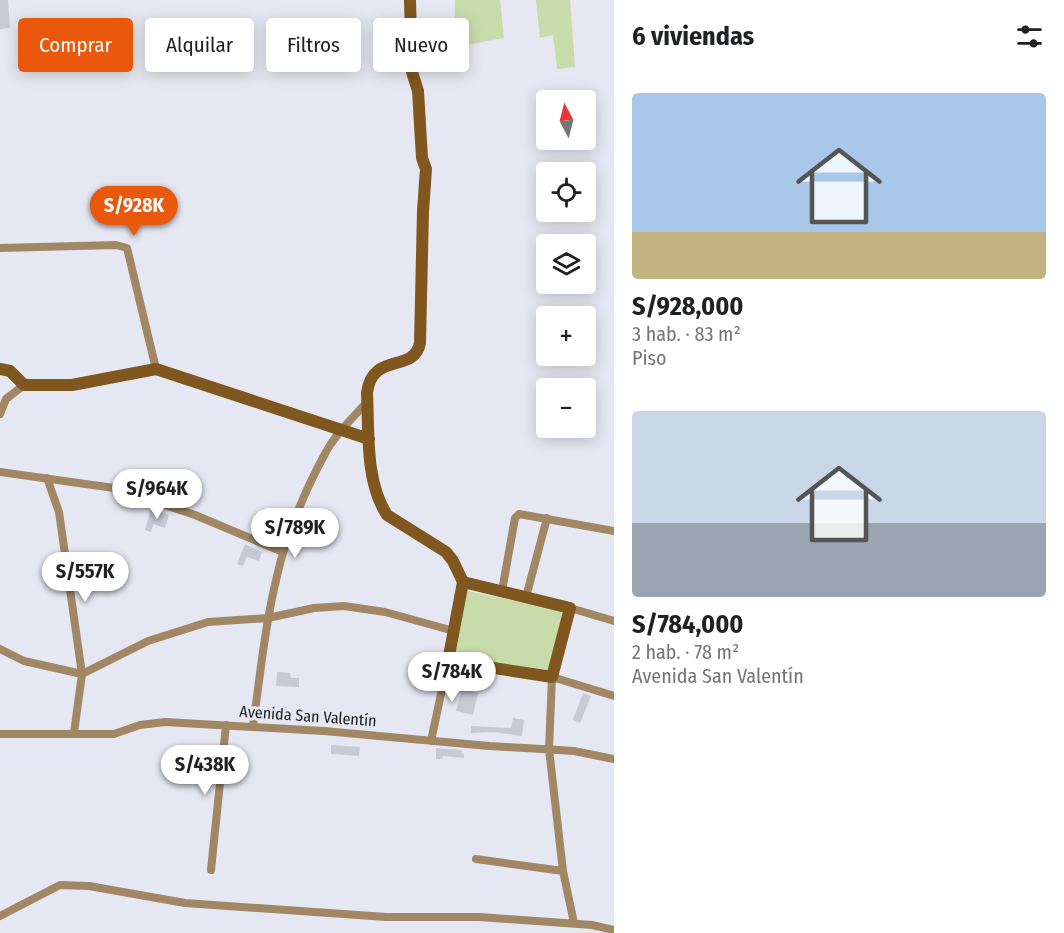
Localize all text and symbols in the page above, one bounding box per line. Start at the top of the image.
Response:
chip: Comprar [18,18,133,72]
chip: Alquilar [145,18,254,72]
chip: Filtros [266,18,361,72]
chip: Nuevo [373,18,469,72]
icon: filters [1013,20,1046,53]
text: 6 viviendas [632,21,754,52]
north arrow [536,90,596,150]
map controls [536,90,596,438]
icon: home [785,132,893,240]
button: locate [536,162,596,222]
pin: S/928K [85,186,183,237]
text: S/928K [104,193,164,217]
button: layers [536,234,596,294]
text: S/928,000 [632,291,744,322]
button: + [536,306,596,366]
text: 3 hab. · 83 m² [632,322,741,346]
text: Piso [632,346,667,370]
button: − [536,378,596,438]
icon: home [785,450,893,558]
pin: S/964K [108,469,206,520]
text: S/964K [126,476,188,500]
pin: S/789K [246,508,344,559]
text: S/789K [265,515,325,539]
pin: S/557K [36,552,134,603]
text: S/557K [56,559,114,583]
text: S/784,000 [632,609,744,640]
text: 2 hab. · 78 m² [632,640,739,664]
pin: S/784K [403,652,501,703]
text: S/784K [422,659,482,683]
text: Avenida San Valentín [632,664,804,688]
street label: Avenida San Valentín [239,702,377,730]
pin: S/438K [156,745,254,796]
text: S/438K [175,752,235,776]

